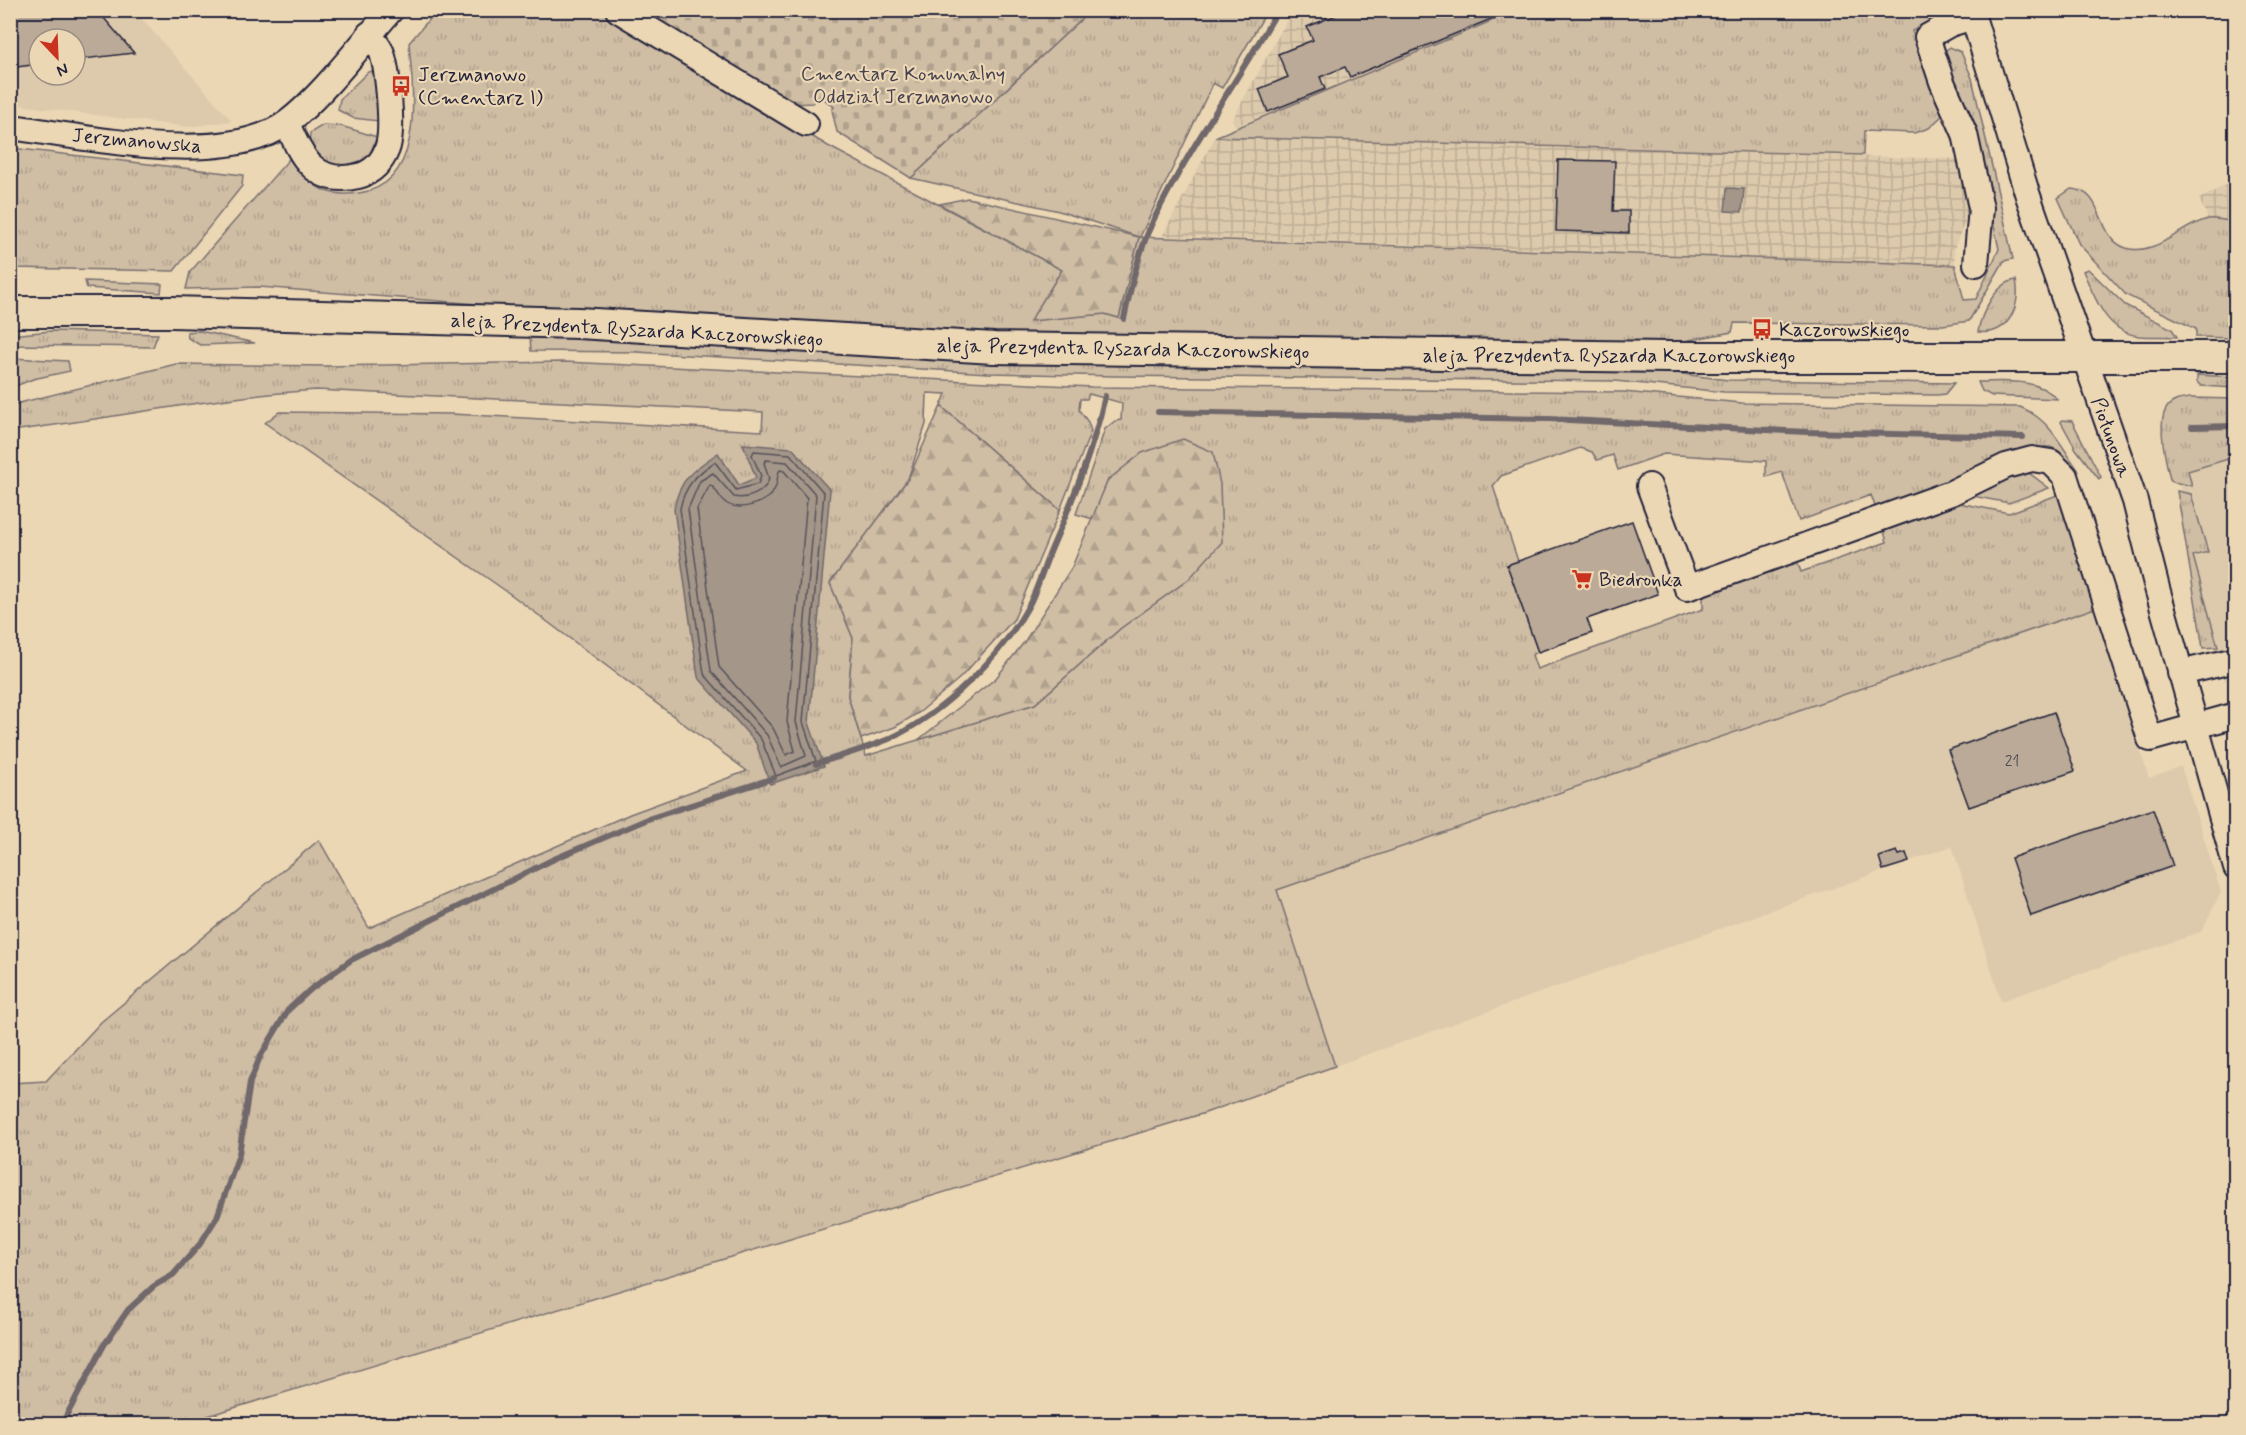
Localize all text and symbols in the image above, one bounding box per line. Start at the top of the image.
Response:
north arrow [27,27,87,87]
text: N [53,58,71,81]
park label: Cmentarz Komunalny Oddział Jerzmanowo [801,61,1005,111]
place label: Jerzmanowo (Cmentarz I) [418,62,543,112]
bus stop icon: Jerzmanowo (Cmentarz I) [389,74,413,98]
street label: Jerzmanowska [71,122,203,161]
street label: aleja Prezydenta Ryszarda Kaczorowskiego [450,307,824,354]
bus stop icon: Kaczorowskiego [1750,317,1774,341]
place label: Kaczorowskiego [1779,317,1909,344]
street label: aleja Prezydenta Ryszarda Kaczorowskiego [936,333,1309,366]
street label: aleja Prezydenta Ryszarda Kaczorowskiego [1423,343,1795,370]
street label: Piołunowa [2084,394,2138,482]
supermarket icon: Biedronka [1570,567,1594,591]
place label: Biedronka [1599,567,1683,594]
house number: 21 [2005,751,2019,772]

